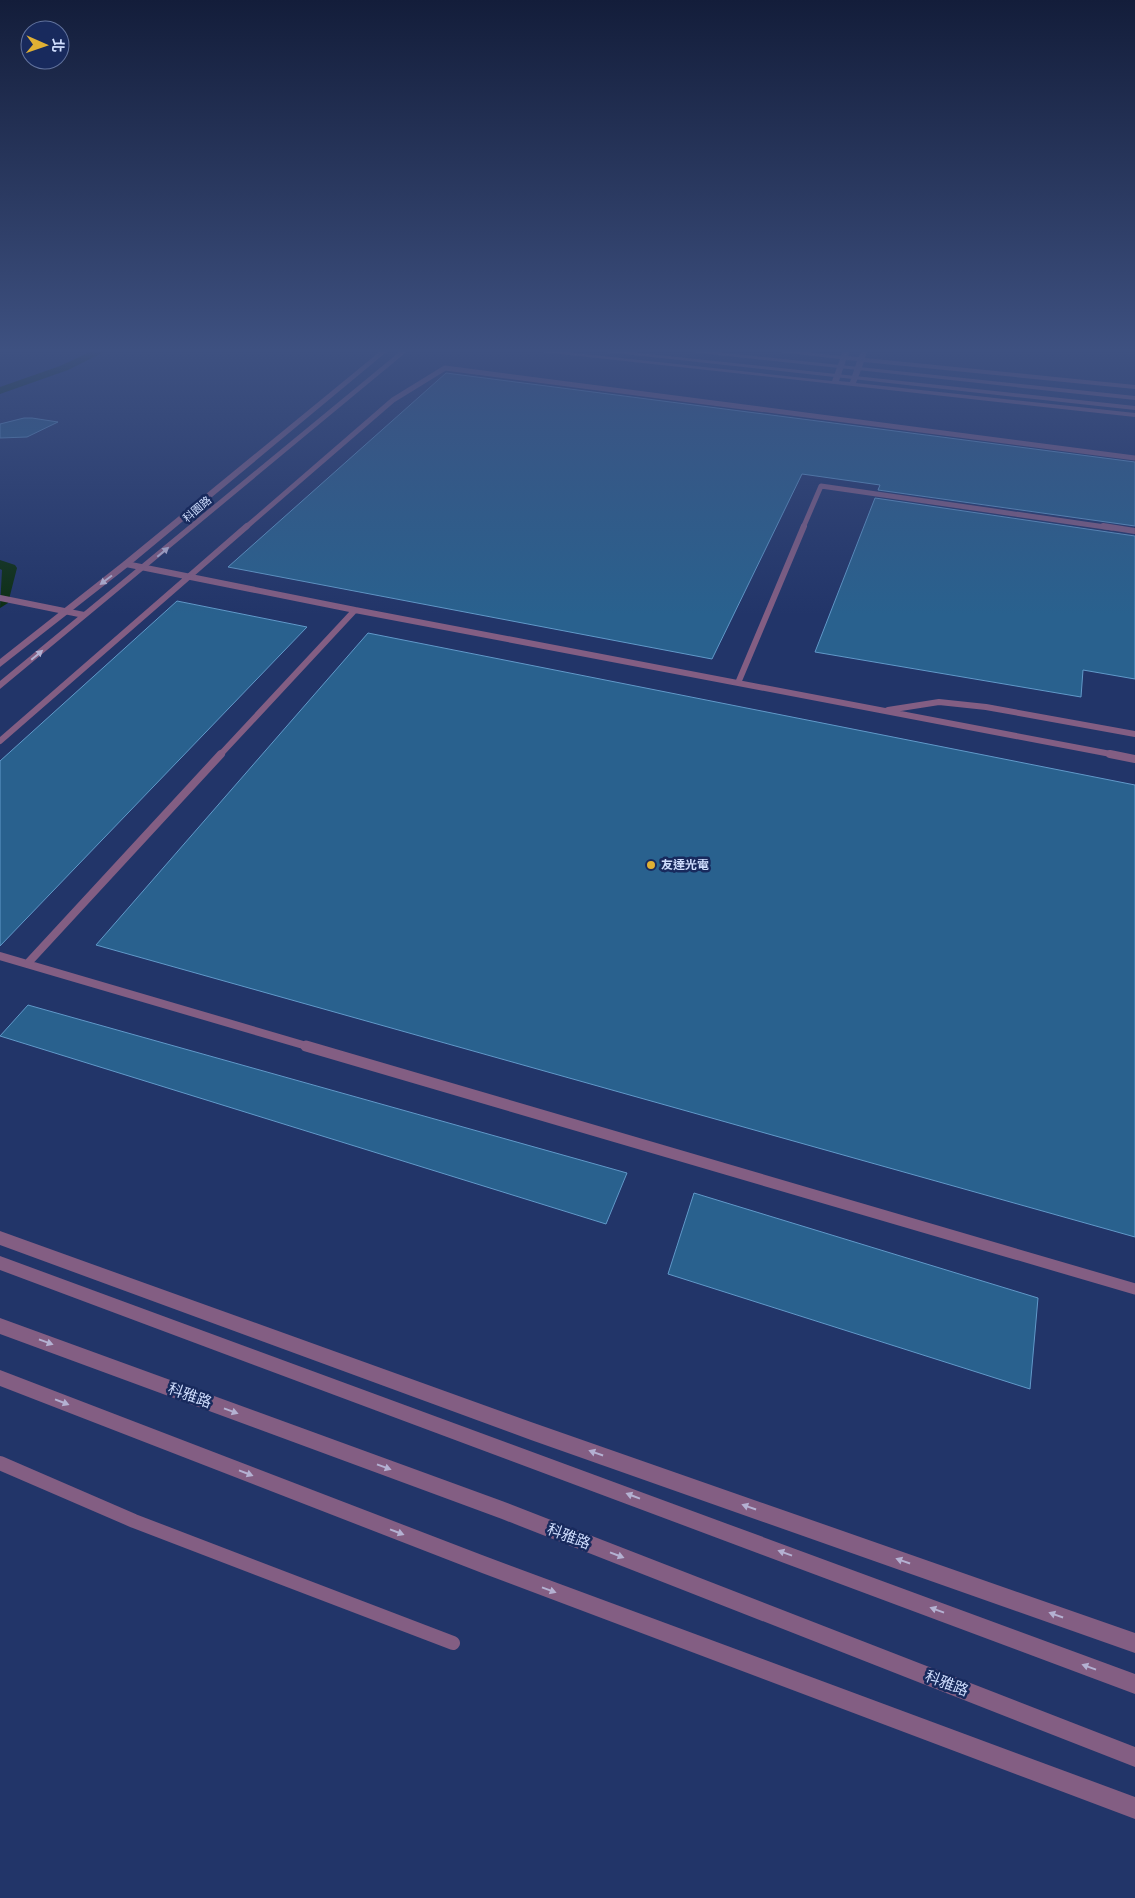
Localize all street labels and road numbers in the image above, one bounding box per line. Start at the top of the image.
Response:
street label: 科園路 [181,494,213,524]
street label: 科雅路 [166,1379,214,1411]
street label: 科雅路 [545,1520,593,1552]
street label: 科雅路 [923,1667,971,1699]

